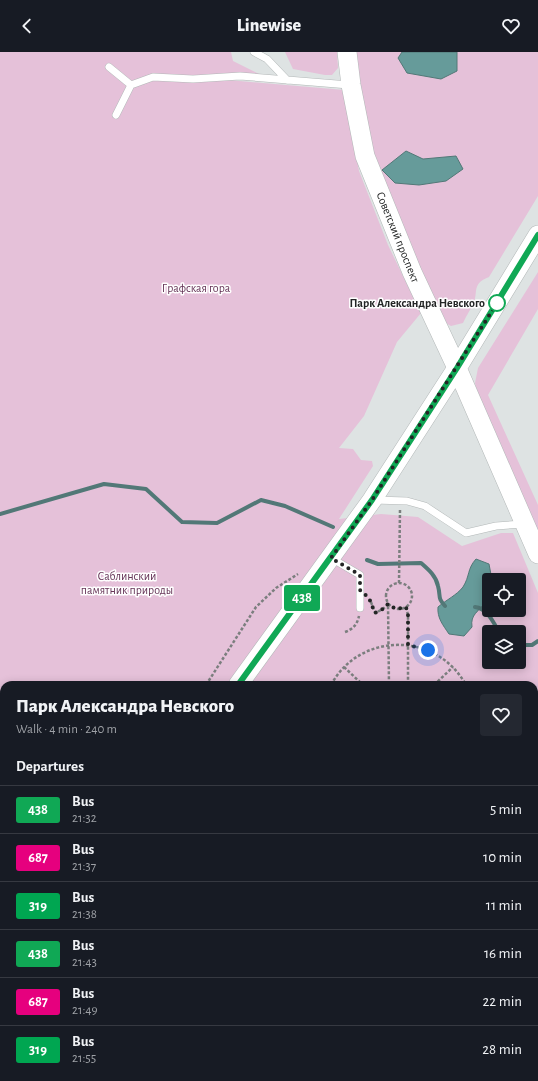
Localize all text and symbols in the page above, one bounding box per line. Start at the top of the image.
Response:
icon: back [16,15,38,37]
icon: heart [500,15,522,37]
text: Linewise [237,17,301,35]
street label: Советский проспект [374,190,422,285]
park label: Графская гора [162,282,231,294]
marker: Парк Александра Невского [488,294,506,312]
place label: Парк Александра Невского [349,297,485,309]
park label: Саблинский памятник природы [81,570,173,596]
map controls [482,573,526,669]
button: locate [482,573,526,617]
line badge: 438 [279,585,325,611]
text: 438 [292,591,312,605]
button: layers [482,625,526,669]
your location [418,640,438,660]
button: heart [480,694,522,736]
text: Парк Александра Невского [16,697,234,716]
text: Walk · 4 min · 240 m [16,723,117,736]
text: Departures [16,759,84,774]
text: Bus [72,794,94,809]
text: 5 min [490,802,522,817]
text: 438 [28,803,48,817]
text: 21:32 [72,812,97,825]
text: Bus [72,842,94,857]
text: 10 min [483,850,522,865]
text: 687 [28,851,48,865]
text: 21:37 [72,860,96,873]
text: Bus [72,890,94,905]
text: 11 min [486,898,522,913]
text: 319 [29,899,47,913]
text: 21:38 [72,908,97,921]
text: Bus [72,938,94,953]
text: 16 min [484,946,522,961]
text: 438 [28,947,48,961]
text: 21:43 [72,956,97,969]
text: Bus [72,986,94,1001]
text: 22 min [483,994,522,1009]
text: 687 [28,995,48,1009]
text: 21:49 [72,1004,98,1017]
text: Bus [72,1034,94,1049]
text: 28 min [482,1042,522,1057]
text: 319 [29,1043,47,1057]
text: 21:55 [72,1052,96,1065]

